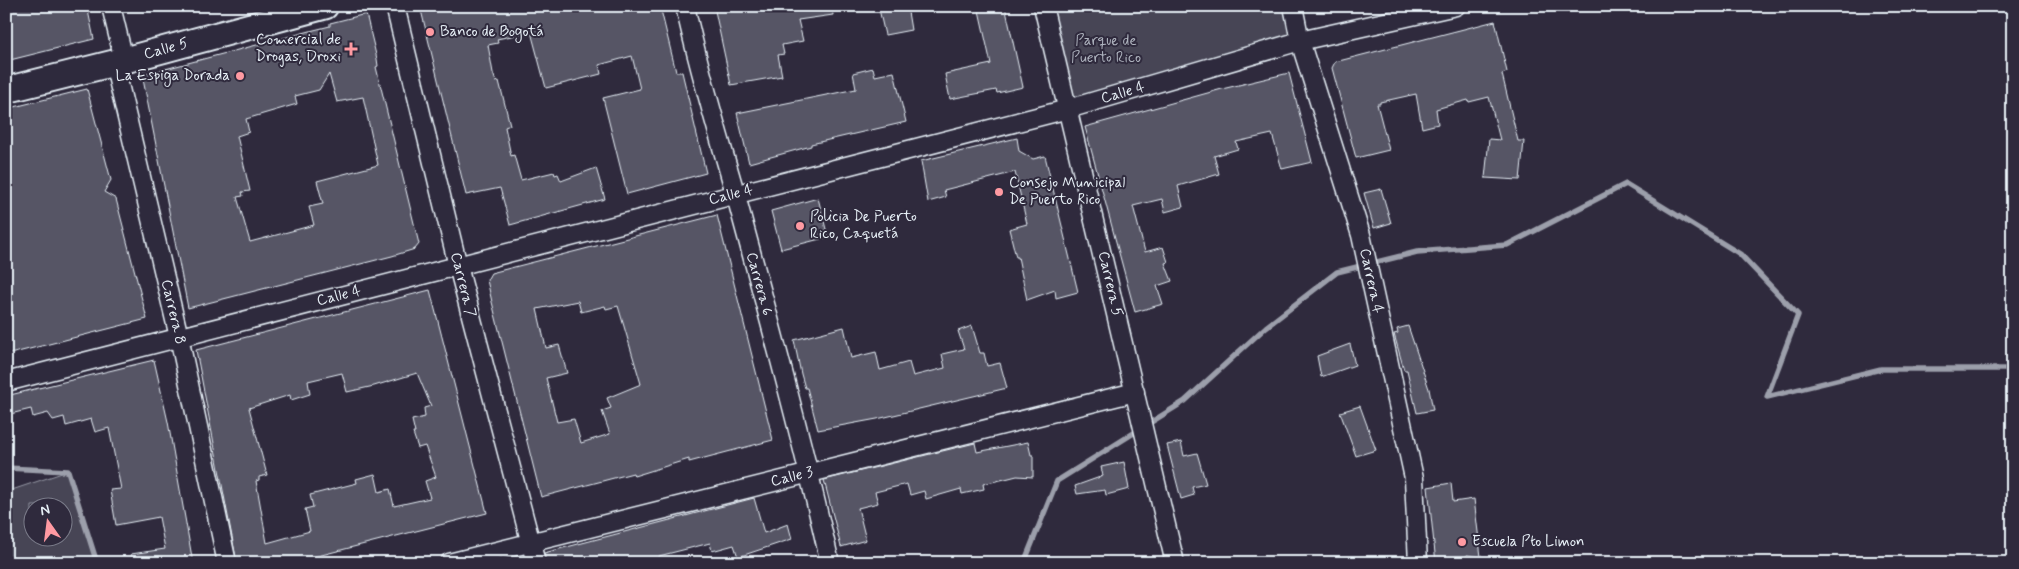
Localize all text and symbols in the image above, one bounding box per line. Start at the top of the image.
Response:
place label: Banco de Bogotá [440,22,544,43]
marker: Banco de Bogotá [424,26,436,38]
place label: Comercial de Drogas, Droxi [256,30,341,67]
park label: Parque de Puerto Rico [1071,31,1141,68]
street label: Calle 5 [142,33,190,65]
marker: Comercial de Drogas, Droxi [345,43,357,55]
place label: La Espiga Dorada [116,66,230,87]
marker: La Espiga Dorada [234,70,246,82]
street label: Calle 4 [1099,77,1148,109]
place label: Consejo Municipal De Puerto Rico [1009,173,1125,210]
street label: Calle 4 [707,180,756,210]
marker: Consejo Municipal De Puerto Rico [993,186,1005,198]
place label: Policia De Puerto Rico, Caquetá [810,207,917,244]
marker: Policia De Puerto Rico, Caquetá [794,220,806,232]
street label: Carrera 4 [1354,247,1388,316]
street label: Carrera 5 [1093,249,1127,319]
street label: Carrera 7 [445,250,481,320]
street label: Carrera 6 [741,250,777,318]
street label: Carrera 8 [156,278,190,346]
street label: Calle 4 [315,281,364,311]
street label: Calle 3 [769,462,816,492]
north arrow [22,496,72,546]
text: N [38,500,52,520]
place label: Escuela Pto Limon [1472,532,1585,552]
marker: Escuela Pto Limon [1456,536,1468,548]

